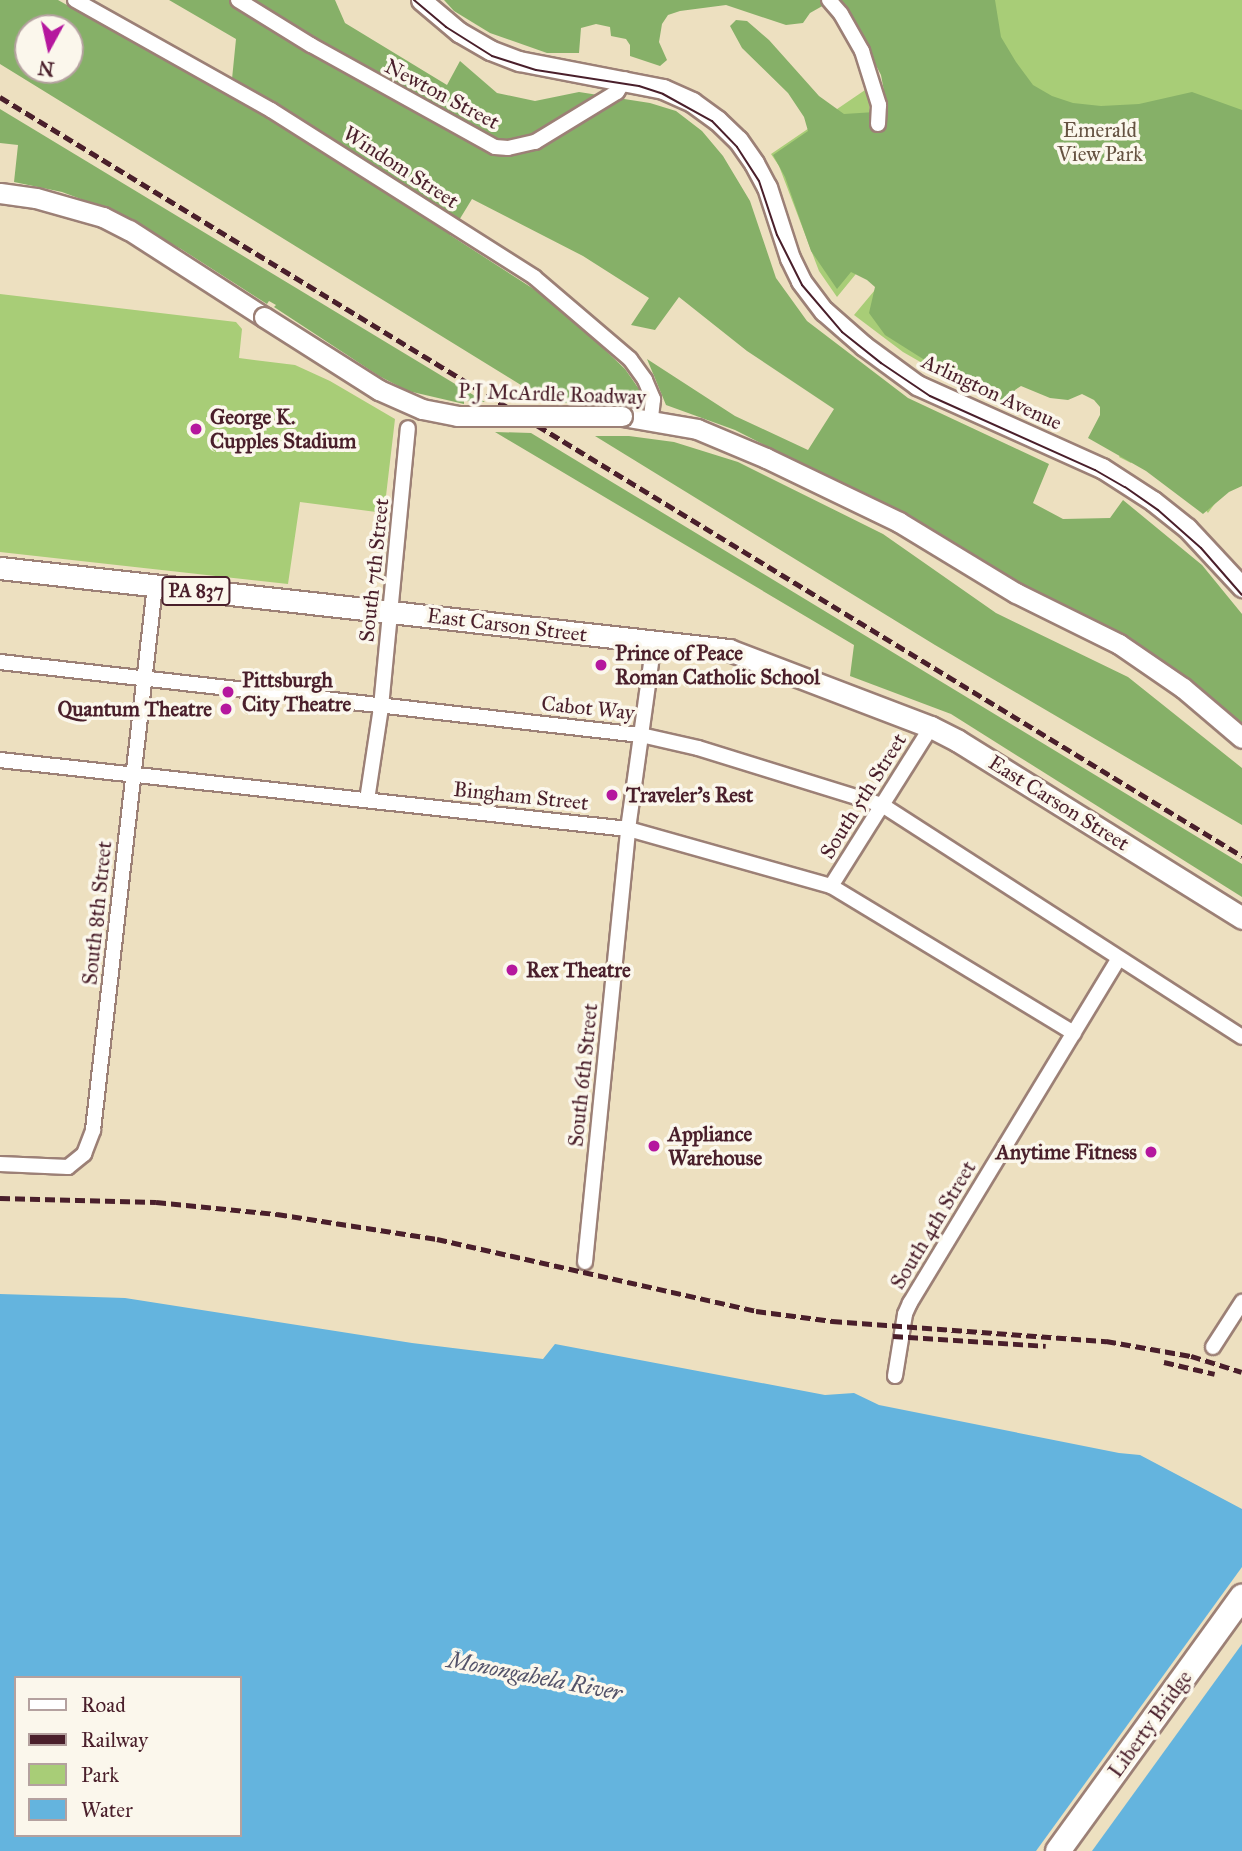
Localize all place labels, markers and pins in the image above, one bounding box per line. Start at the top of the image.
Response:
place label: George K. Cupples Stadium [210,404,356,454]
marker: George K. Cupples Stadium [188,421,204,437]
place label: Prince of Peace Roman Catholic School [615,640,820,690]
marker: Prince of Peace Roman Catholic School [593,657,609,673]
place label: Pittsburgh City Theatre [242,667,351,717]
marker: Pittsburgh City Theatre [220,684,236,700]
place label: Quantum Theatre [58,696,212,722]
marker: Quantum Theatre [218,701,234,717]
place label: Traveler's Rest [626,782,753,808]
marker: Traveler's Rest [604,787,620,803]
place label: Rex Theatre [526,957,631,983]
marker: Rex Theatre [504,962,520,978]
place label: Appliance Warehouse [668,1121,762,1171]
marker: Appliance Warehouse [646,1138,662,1154]
place label: Anytime Fitness [996,1139,1137,1165]
marker: Anytime Fitness [1143,1144,1159,1160]

